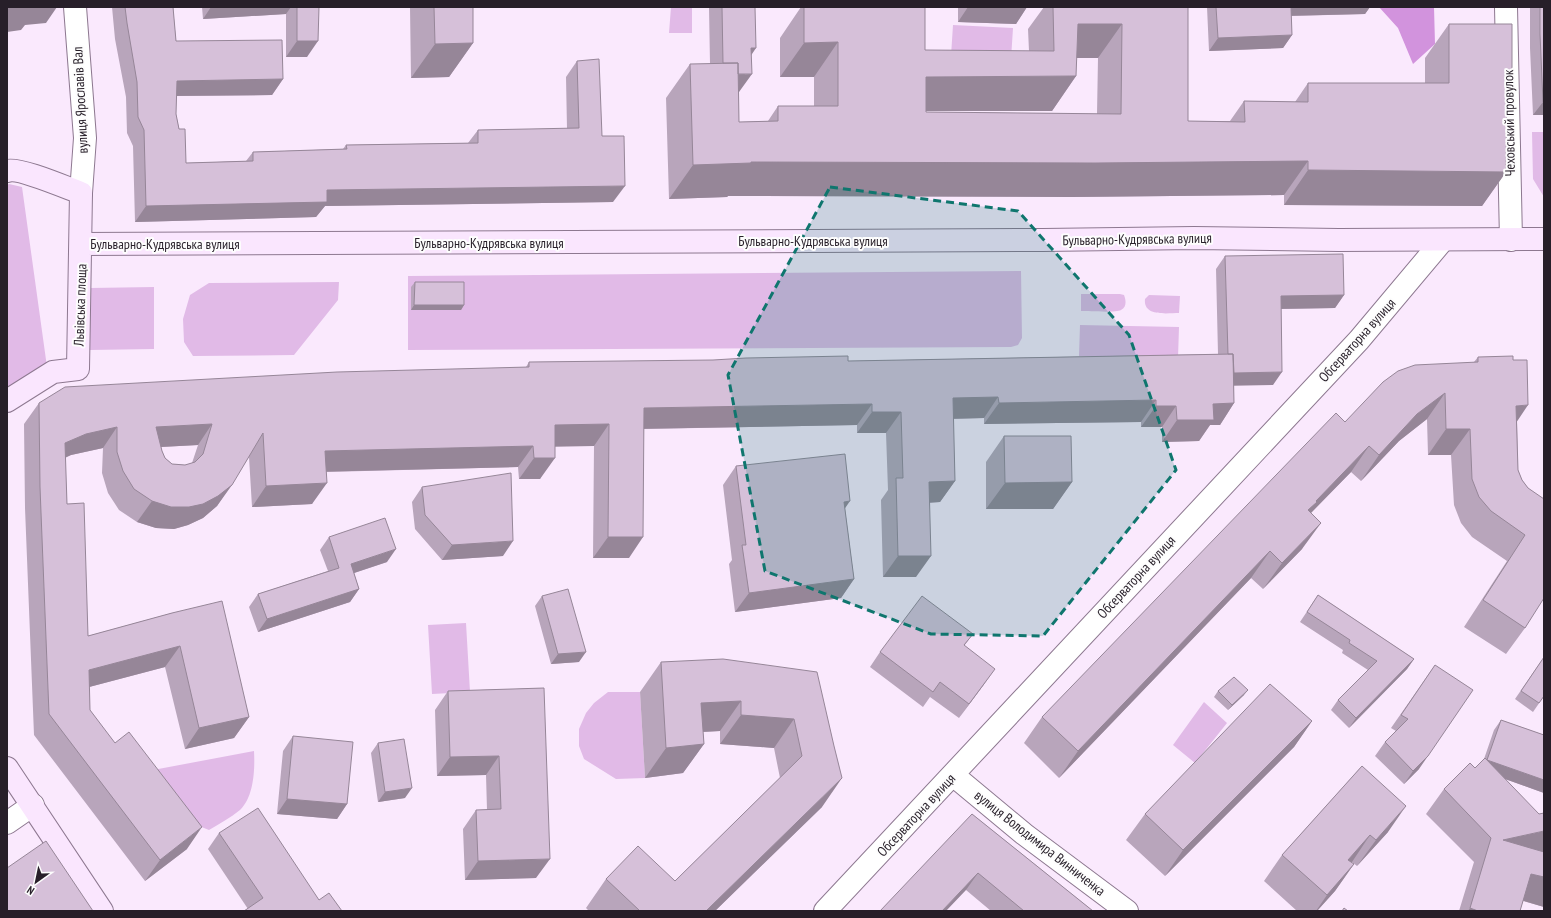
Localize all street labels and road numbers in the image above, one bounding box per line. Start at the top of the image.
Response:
street label: вулиця Ярославів Вал [68,46,92,154]
street label: Чеховський провулок [1499,69,1519,176]
street label: Бульварно-Кудрявська вулиця [1062,229,1212,249]
street label: Бульварно-Кудрявська вулиця [738,232,888,250]
street label: Бульварно-Кудрявська вулиця [414,234,564,252]
street label: Бульварно-Кудрявська вулиця [90,235,240,253]
street label: Львівська площа [70,263,90,348]
street label: Обсерваторна вулиця [1315,294,1399,386]
street label: Обсерваторна вулиця [1093,532,1179,622]
street label: Обсерваторна вулиця [873,770,959,860]
street label: вулиця Володимира Винниченка [971,786,1109,900]

